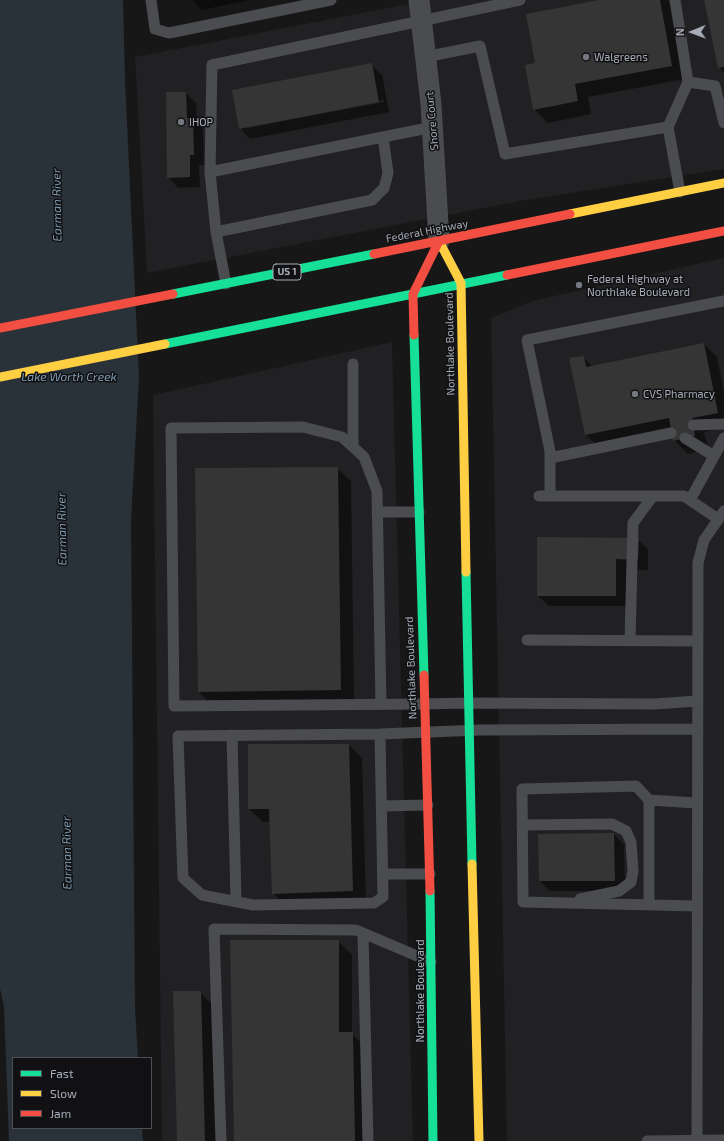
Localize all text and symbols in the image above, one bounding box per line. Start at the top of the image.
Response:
north arrow [672,12,712,52]
text: N [673,28,686,36]
place label: Walgreens [594,50,648,64]
marker: Walgreens [581,52,591,62]
street label: Shore Court [423,91,441,151]
place label: IHOP [189,115,213,129]
marker: IHOP [176,117,186,127]
water label: Earman River [49,168,65,242]
street label: Federal Highway [385,217,469,245]
road number: US 1 [273,264,301,280]
place label: Federal Highway at Northlake Boulevard [587,272,690,298]
marker: Federal Highway at Northlake Boulevard [574,280,584,290]
street label: Northlake Boulevard [443,292,457,396]
water label: Lake Worth Creek [21,370,117,384]
place label: CVS Pharmacy [643,387,715,401]
marker: CVS Pharmacy [630,389,640,399]
water label: Earman River [54,492,70,566]
street label: Northlake Boulevard [403,616,419,720]
water label: Earman River [59,816,75,890]
street label: Northlake Boulevard [413,940,427,1042]
legend [12,1057,152,1129]
text: Fast [50,1066,73,1080]
text: Slow [50,1086,77,1100]
text: Jam [50,1106,71,1120]

